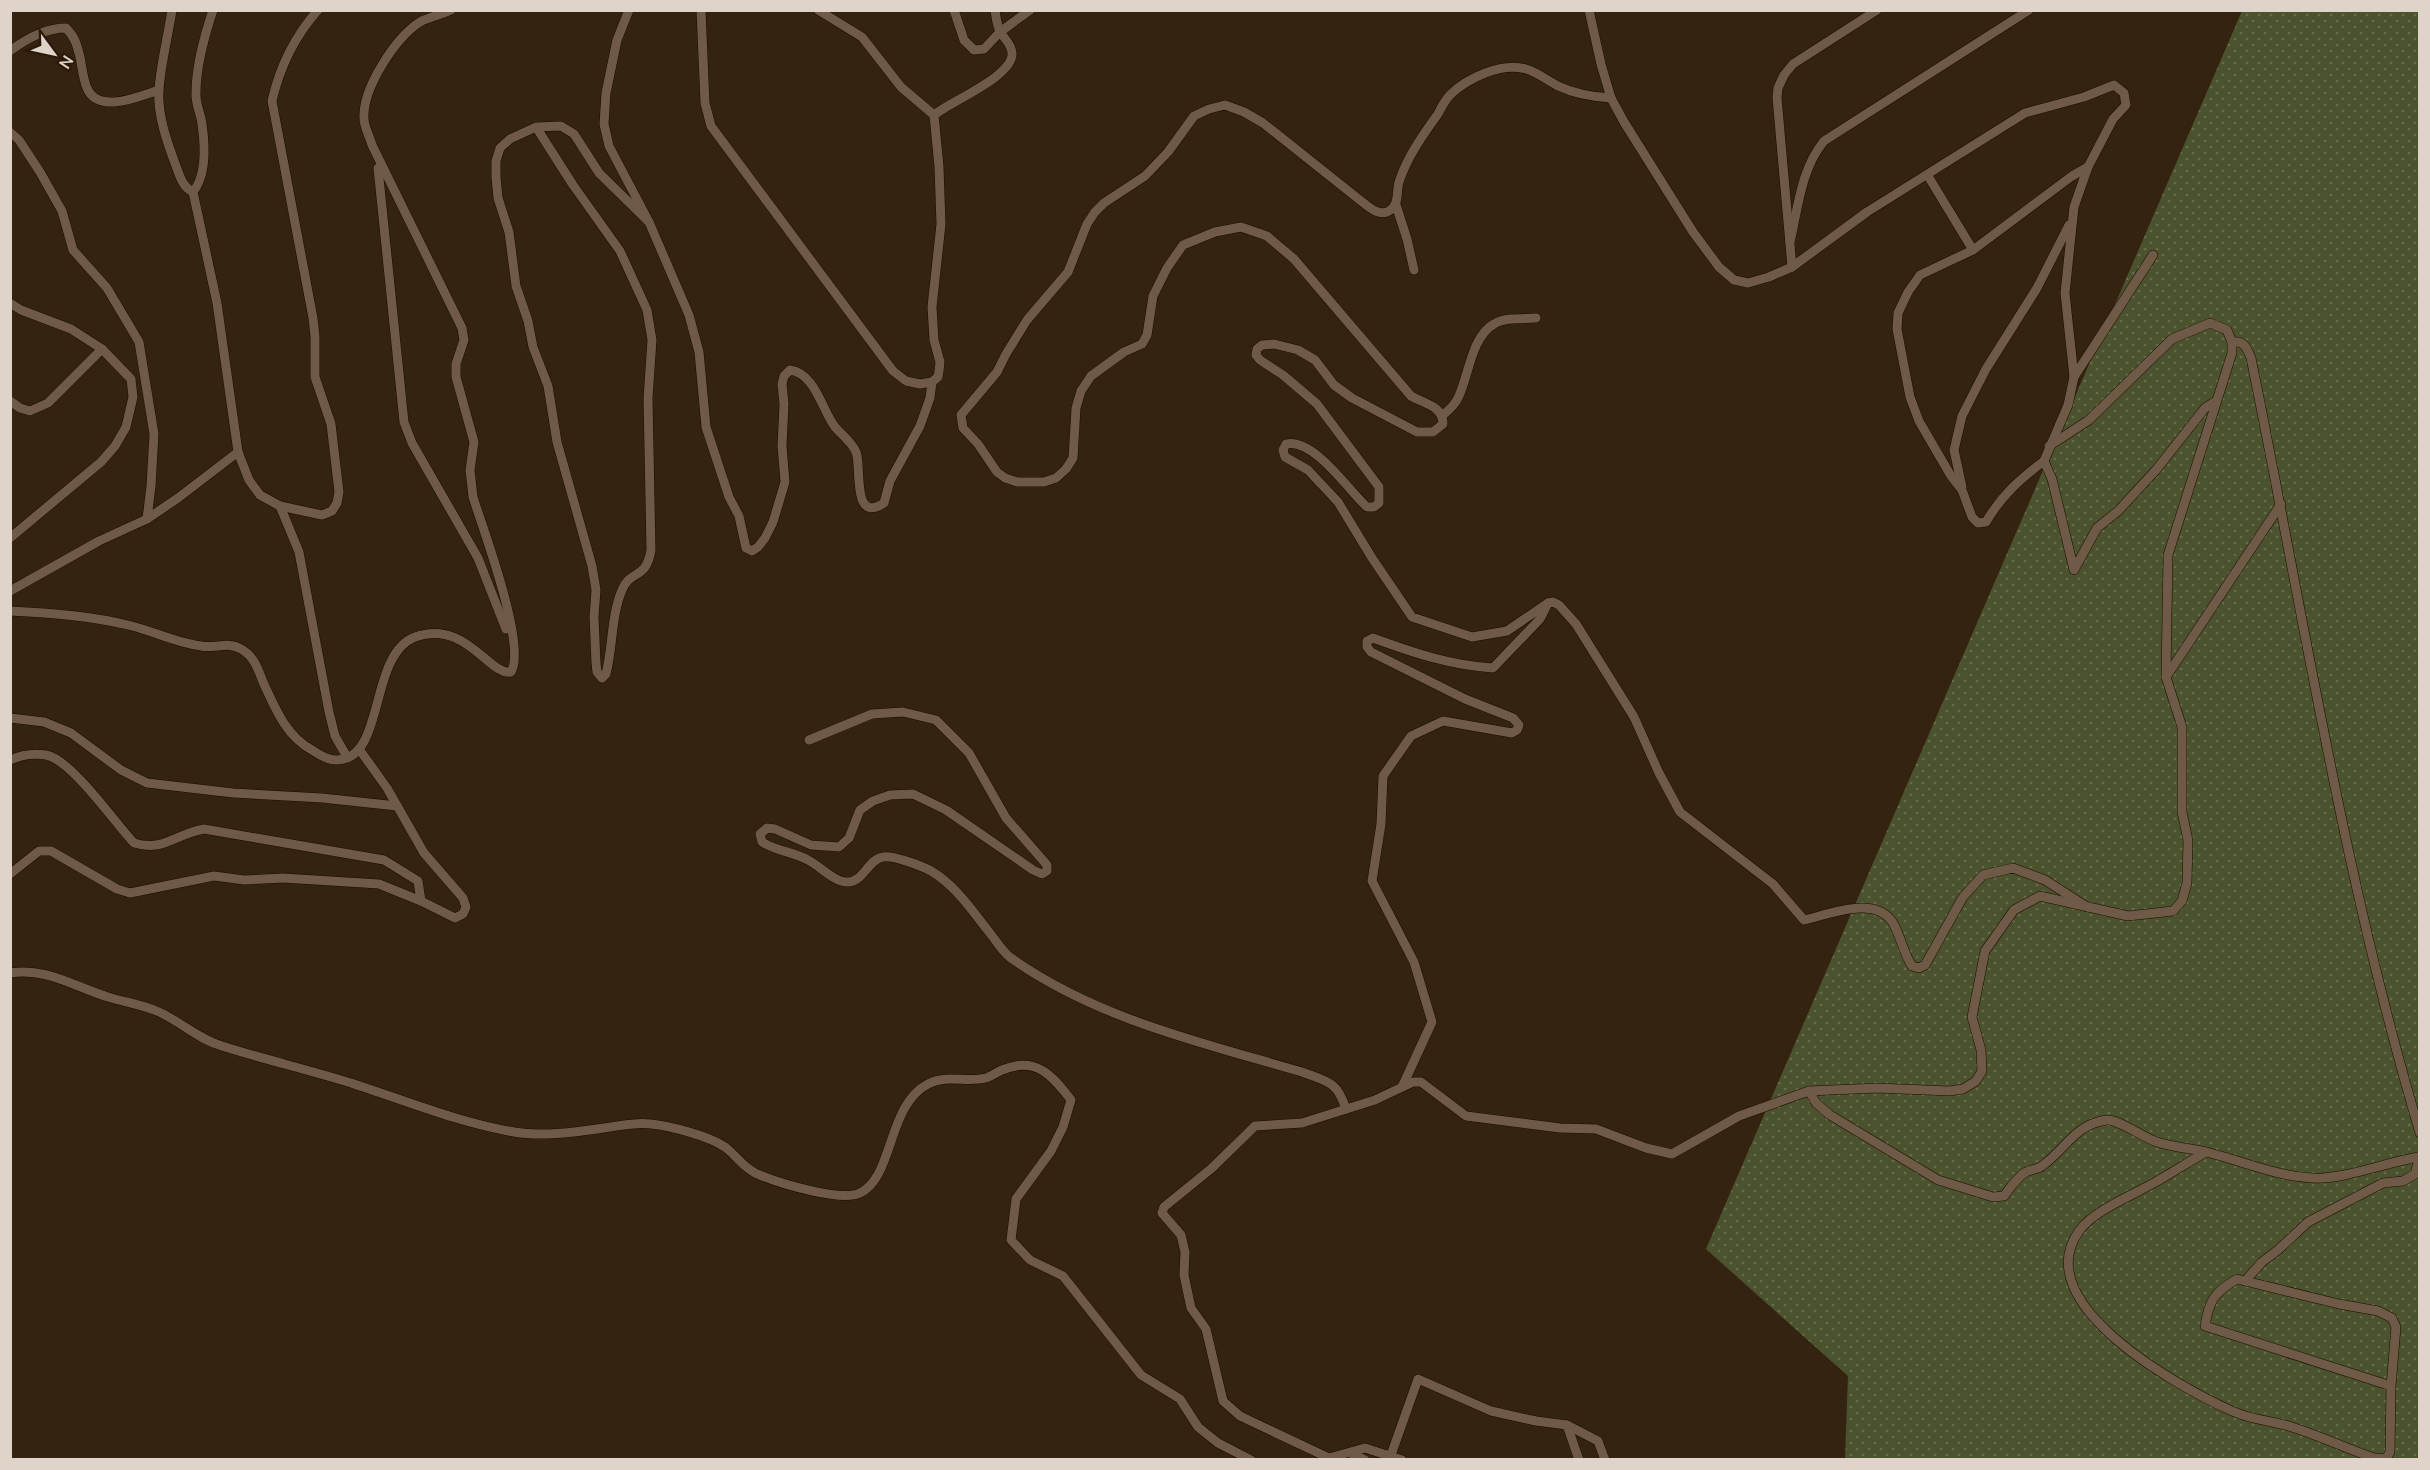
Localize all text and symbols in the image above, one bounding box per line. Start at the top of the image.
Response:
north arrow [24,24,84,84]
text: N [53,51,78,73]

